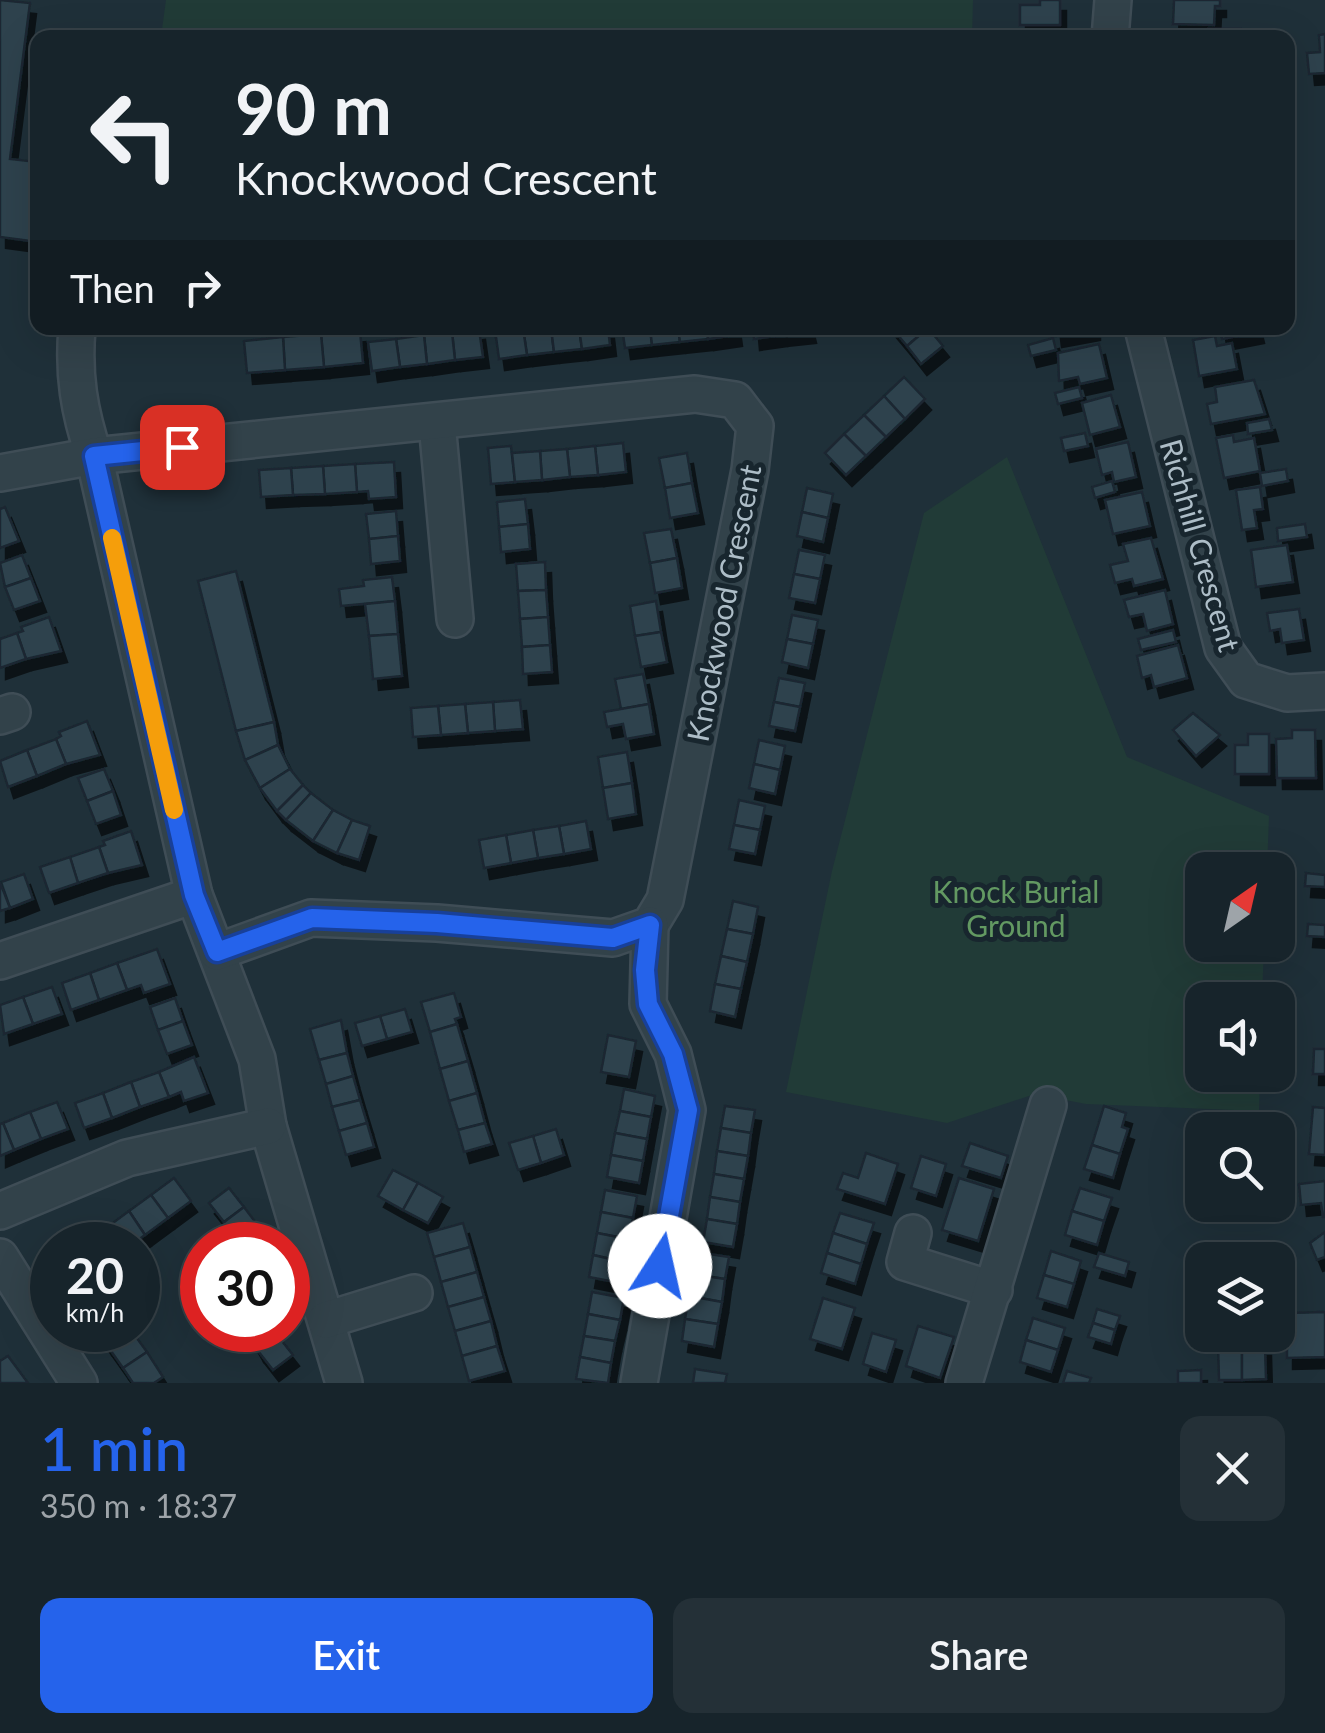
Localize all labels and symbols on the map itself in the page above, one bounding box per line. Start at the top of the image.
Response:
pin [140,405,225,490]
street label: Richhill Crescent [1154,435,1249,655]
street label: Knockwood Crescent [678,461,768,745]
north arrow [1185,852,1295,962]
park label: Knock Burial Ground [933,873,1099,943]
position arrow [608,1214,712,1318]
speed limit sign: 30 [180,1222,310,1352]

